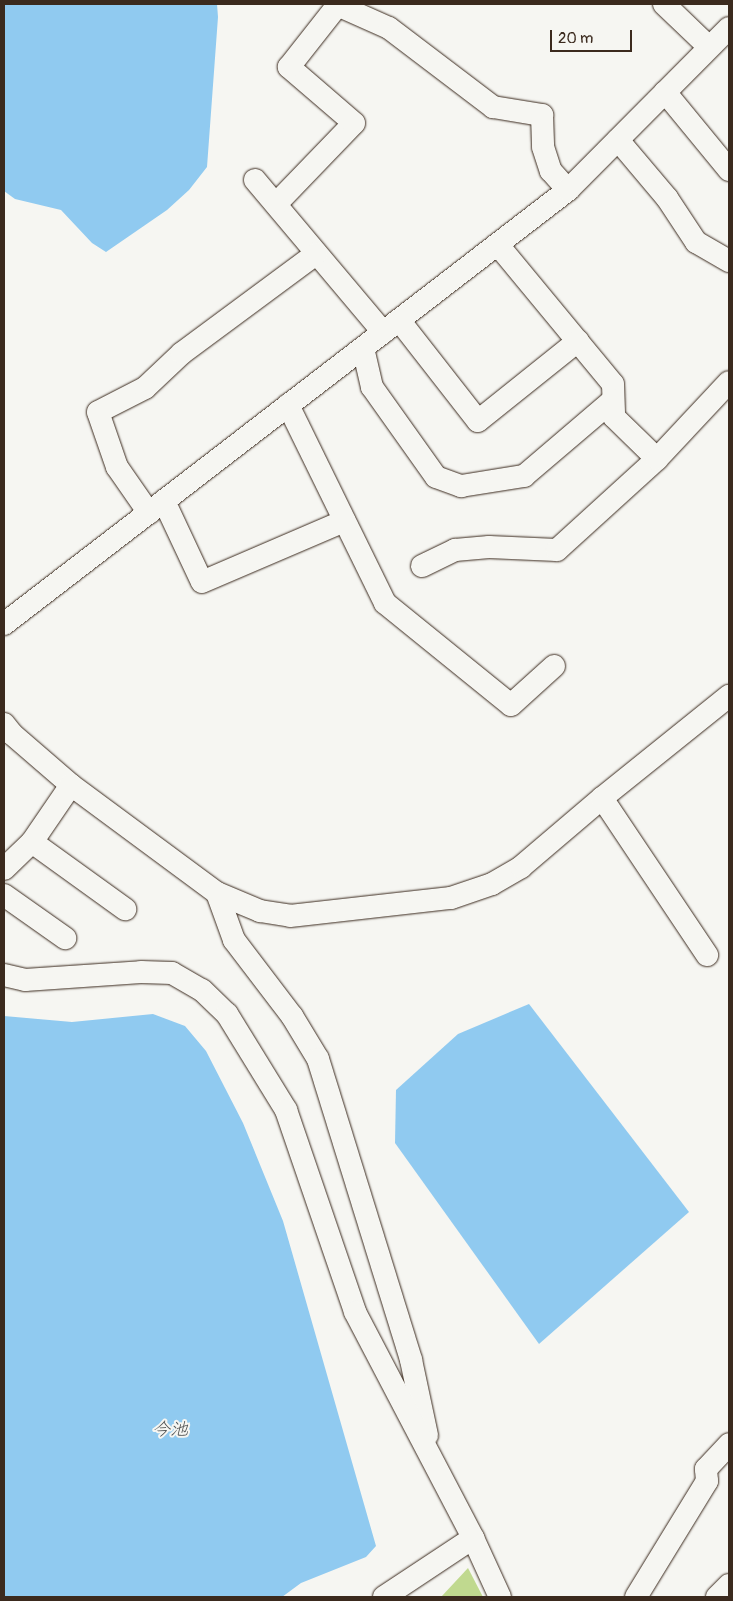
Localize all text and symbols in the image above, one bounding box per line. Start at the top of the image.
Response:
scale bar [553,20,636,52]
text: 20 m [558,29,593,48]
water label: 今池 [152,1419,188,1441]

